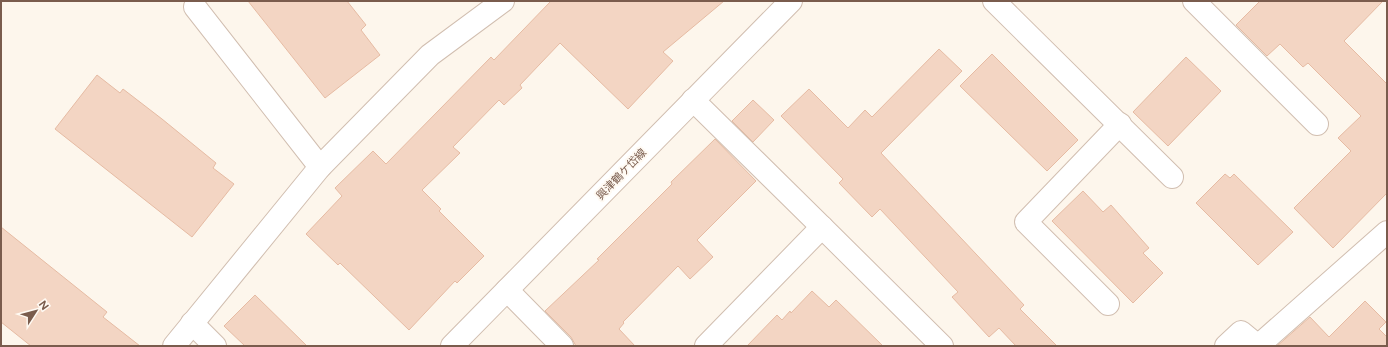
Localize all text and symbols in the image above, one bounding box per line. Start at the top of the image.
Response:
street label: 興津鶴ケ岱線 [594,146,649,203]
north arrow [16,291,56,331]
text: N [36,298,51,313]

